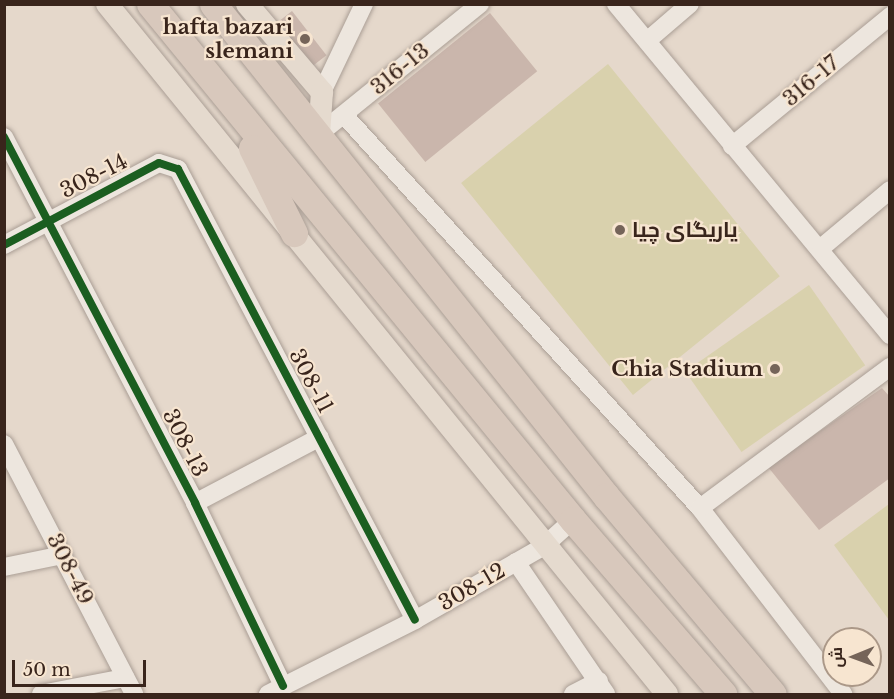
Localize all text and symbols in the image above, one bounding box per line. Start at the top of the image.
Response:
place label: hafta bazari slemani [163,14,293,64]
marker: hafta bazari slemani [298,32,312,46]
street label: 316-13 [366,38,434,100]
street label: 316-17 [778,50,844,112]
street label: 308-14 [56,148,132,204]
place label: یاریگای چیا [632,217,738,243]
marker: یاریگای چیا [613,223,627,237]
street label: 308-11 [284,345,338,417]
place label: Chia Stadium [611,356,763,382]
marker: Chia Stadium [768,362,782,376]
street label: 308-13 [157,405,213,481]
street label: 308-49 [41,529,99,609]
street label: 308-12 [434,558,510,616]
north arrow [822,627,882,687]
text: ش [826,647,846,668]
scale bar [15,648,148,686]
text: 50 m [23,659,71,681]

